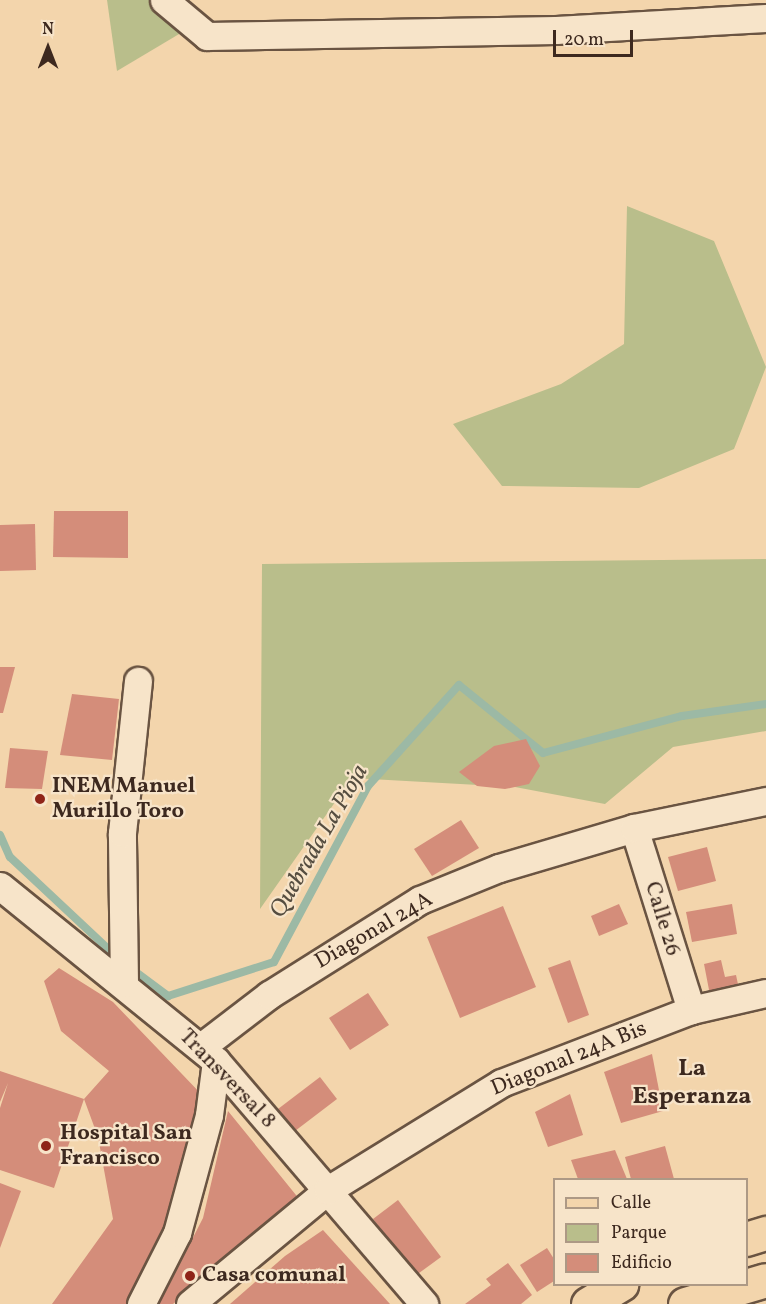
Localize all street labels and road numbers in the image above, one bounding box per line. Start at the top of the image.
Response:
street label: Calle 26 [638,879,686,959]
street label: Diagonal 24A [310,887,438,975]
street label: Diagonal 24A Bis [487,1016,651,1102]
street label: Transversal 8 [173,1024,281,1134]

